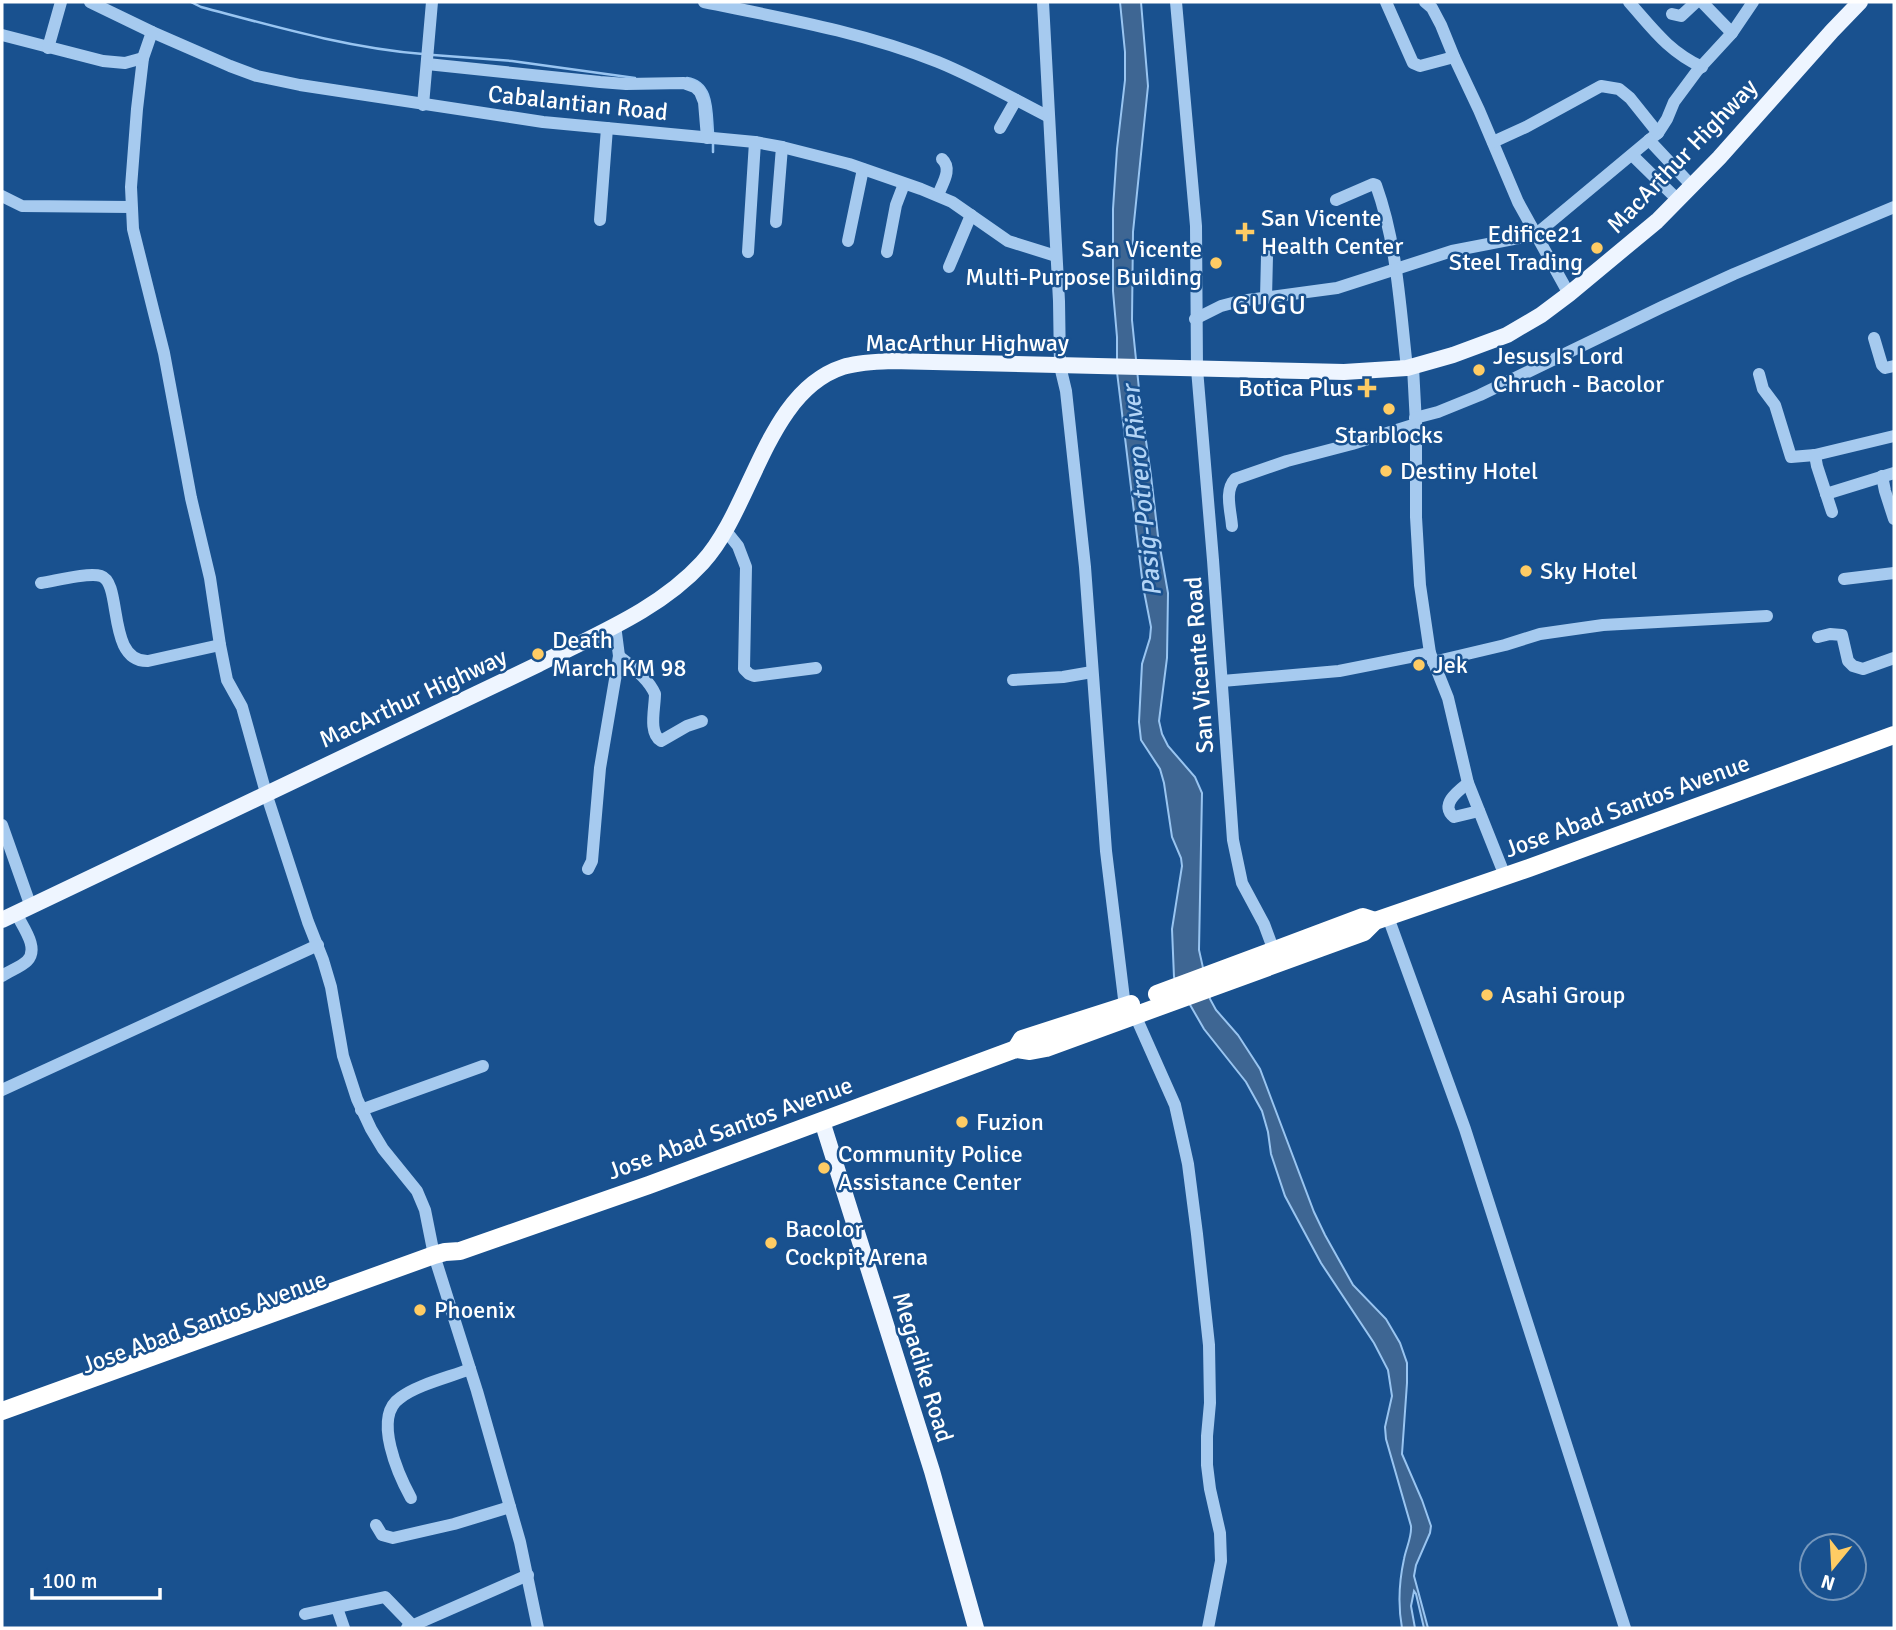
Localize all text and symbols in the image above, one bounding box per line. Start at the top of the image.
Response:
street label: MacArthur Highway [1600,72,1764,240]
street label: Cabalantian Road [487,79,669,127]
place label: San Vicente Health Center [1261,203,1403,261]
place label: Edifice21 Steel Trading [1449,219,1583,277]
marker: San Vicente Health Center [1235,222,1255,242]
place label: San Vicente Multi-Purpose Building [965,234,1202,292]
marker: Edifice21 Steel Trading [1589,240,1605,256]
marker: San Vicente Multi-Purpose Building [1208,255,1224,271]
district label: GUGU [1232,290,1308,322]
street label: MacArthur Highway [865,328,1069,358]
place label: Jesus Is Lord Chruch - Bacolor [1493,341,1664,399]
marker: Jesus Is Lord Chruch - Bacolor [1471,362,1487,378]
place label: Botica Plus [1238,373,1353,403]
marker: Botica Plus [1359,380,1375,396]
water label: Pasig-Potrero River [1115,381,1169,598]
marker: Starblocks [1381,401,1397,417]
place label: Starblocks [1335,420,1443,450]
place label: Destiny Hotel [1400,456,1538,486]
marker: Destiny Hotel [1378,463,1394,479]
place label: Sky Hotel [1540,556,1638,586]
marker: Sky Hotel [1518,563,1534,579]
street label: San Vicente Road [1178,576,1220,754]
place label: Death March KM 98 [552,625,686,683]
street label: MacArthur Highway [314,641,512,755]
marker: Death March KM 98 [530,646,546,662]
place label: Jek [1433,650,1468,680]
marker: Jek [1411,657,1427,673]
street label: Jose Abad Santos Avenue [1500,748,1754,864]
place label: Asahi Group [1501,980,1625,1010]
marker: Asahi Group [1479,987,1495,1003]
street label: Jose Abad Santos Avenue [603,1070,857,1186]
place label: Fuzion [976,1107,1044,1137]
marker: Fuzion [954,1114,970,1130]
place label: Community Police Assistance Center [838,1139,1023,1197]
marker: Community Police Assistance Center [816,1160,832,1176]
place label: Bacolor Cockpit Arena [785,1214,928,1272]
marker: Bacolor Cockpit Arena [763,1235,779,1251]
street label: Jose Abad Santos Avenue [77,1264,331,1380]
street label: Megadike Road [886,1288,960,1446]
place label: Phoenix [434,1295,516,1325]
marker: Phoenix [412,1302,428,1318]
north arrow [1798,1532,1868,1602]
scale bar [32,1556,159,1600]
text: 100 m [42,1568,97,1594]
text: N [1818,1569,1838,1596]

